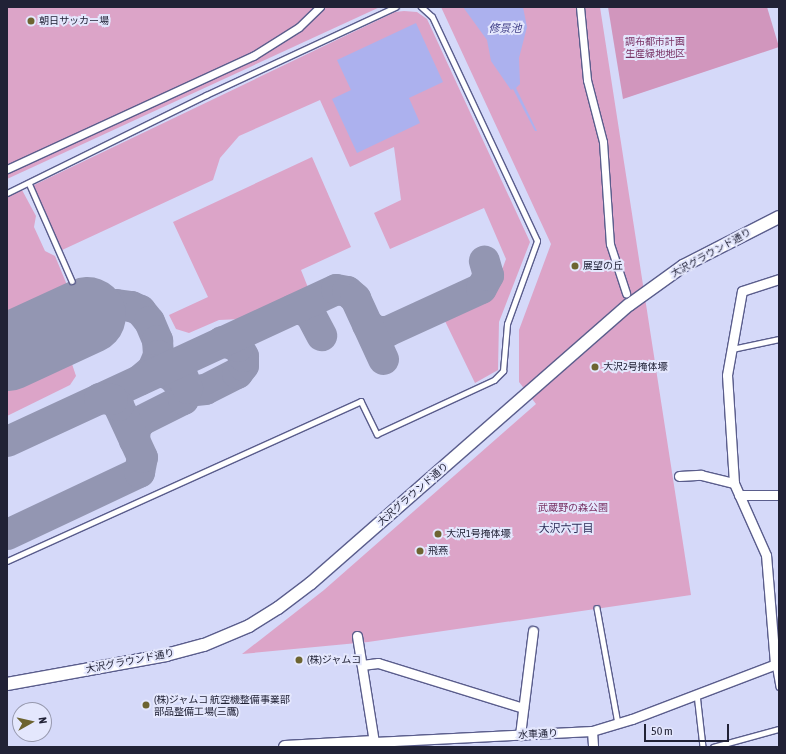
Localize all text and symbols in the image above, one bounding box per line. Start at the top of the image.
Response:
place label: 朝日サッカー場 [39,15,109,27]
marker: 朝日サッカー場 [26,16,36,26]
water label: 修景池 [489,21,521,35]
park label: 調布都市計画 生産緑地地区 [625,35,685,58]
street label: 大沢グラウンド通り [669,226,753,280]
place label: 展望の丘 [583,260,623,272]
marker: 展望の丘 [570,261,580,271]
place label: 大沢2号掩体壕 [603,361,668,373]
marker: 大沢2号掩体壕 [590,362,600,372]
street label: 大沢グラウンド通り [375,460,451,528]
park label: 武蔵野の森公園 [538,502,608,514]
district label: 大沢六丁目 [539,521,593,535]
place label: 大沢1号掩体壕 [446,528,511,540]
marker: 大沢1号掩体壕 [433,529,443,539]
place label: 飛燕 [428,545,448,557]
marker: 飛燕 [415,546,425,556]
street label: 大沢グラウンド通り [85,647,175,675]
place label: (株)ジャムコ [307,654,362,666]
marker: (株)ジャムコ [294,655,304,665]
place label: (株)ジャムコ 航空機整備事業部 部品整備工場(三鷹) [154,693,290,716]
marker: (株)ジャムコ 航空機整備事業部 部品整備工場(三鷹) [141,700,151,710]
north arrow [12,702,52,742]
text: N [36,716,49,725]
scale bar [646,716,731,742]
text: 50 m [651,724,673,738]
street label: 水車通り [518,727,558,741]

